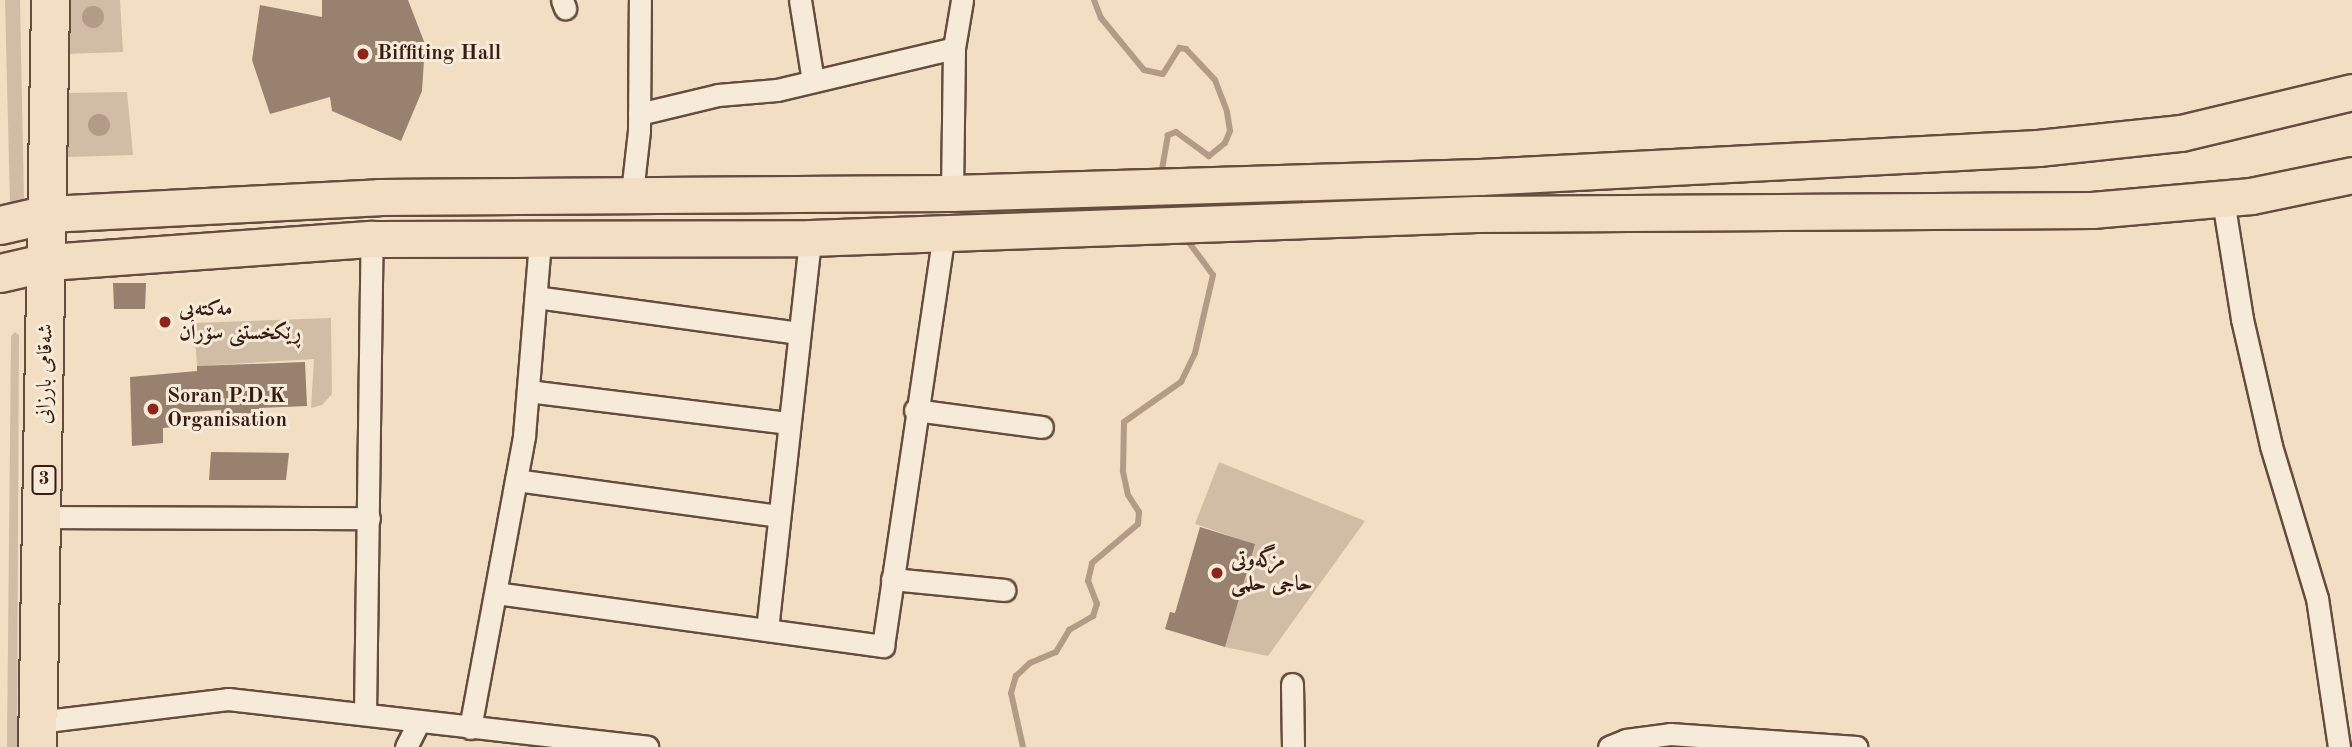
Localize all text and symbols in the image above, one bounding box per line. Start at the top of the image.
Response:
place label: Biffiting Hall [377,41,501,67]
marker: Biffiting Hall [355,46,371,62]
place label: مەکتەبی ڕێکخستنی سۆران [179,297,301,347]
marker: مەکتەبی ڕێکخستنی سۆران [157,314,173,330]
street label: شەقامی بارزانی [33,324,59,424]
place label: Soran P.D.K Organisation [167,384,287,434]
marker: Soran P.D.K Organisation [145,401,161,417]
road number: 3 [30,464,58,495]
place label: مزگەوتی حاجی حلمی [1231,548,1312,598]
marker: مزگەوتی حاجی حلمی [1209,565,1225,581]

